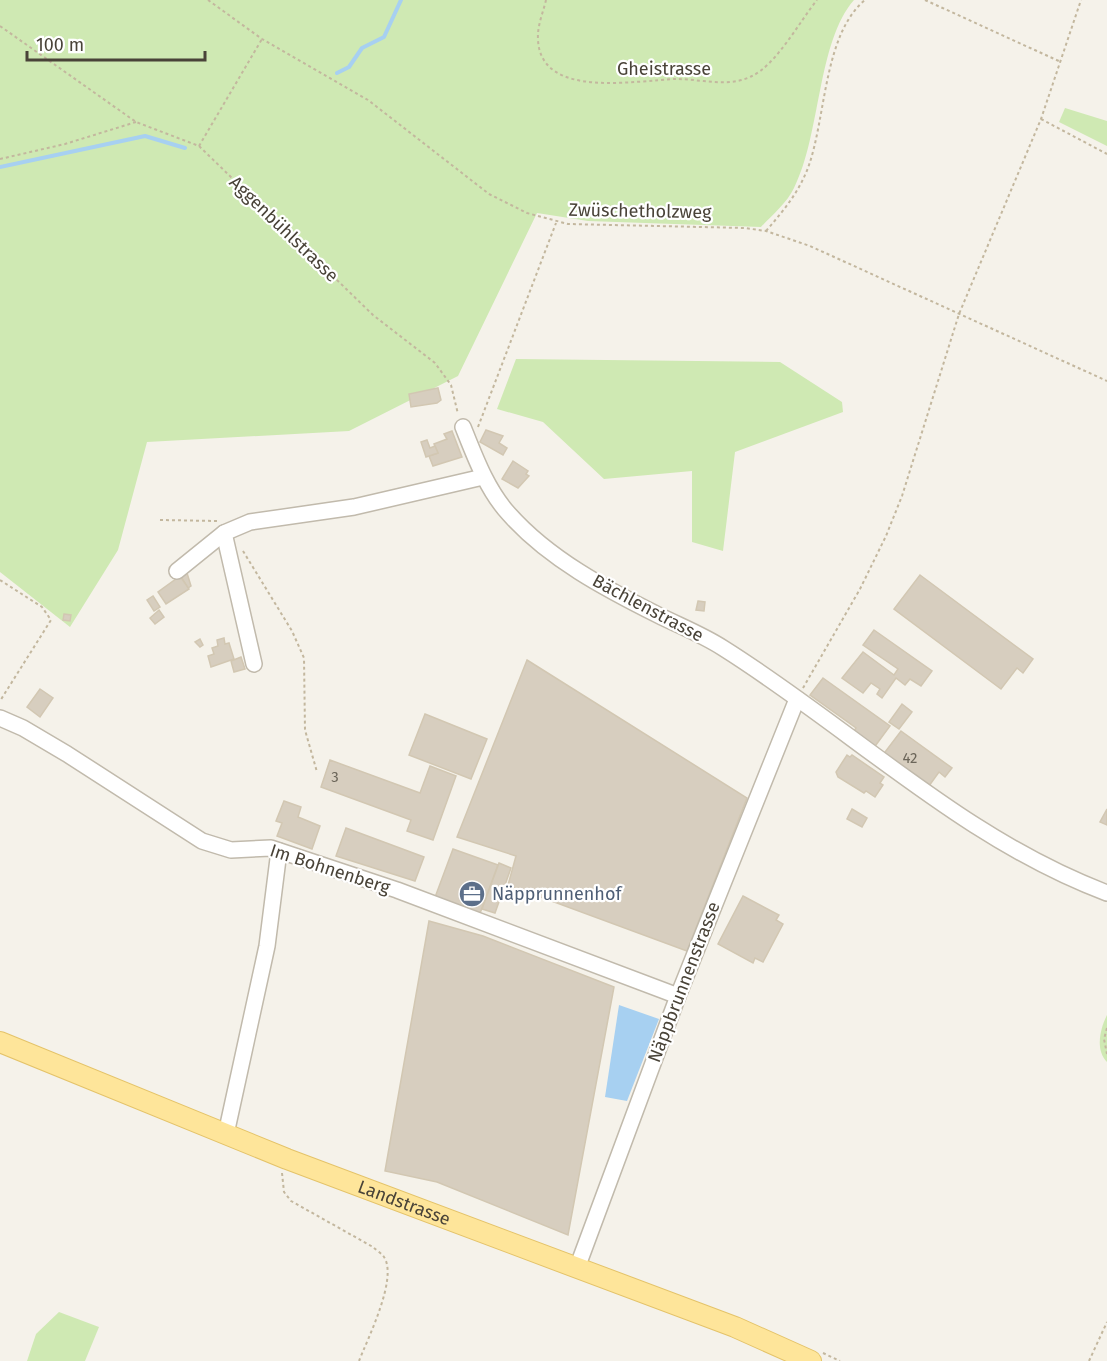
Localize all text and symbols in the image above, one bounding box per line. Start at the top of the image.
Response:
scale bar [27,24,206,62]
text: 100 m [36,34,84,56]
street label: Gheistrasse [617,58,711,80]
street label: Aggenbühlstrasse [225,171,343,287]
street label: Zwüschetholzweg [568,199,712,223]
street label: Bächlenstrasse [589,569,707,647]
house number: 42 [902,749,918,767]
house number: 3 [331,768,339,786]
street label: Im Bohnenberg [267,839,393,899]
office icon: Näpprunnenhof [457,879,487,909]
place label: Näpprunnenhof [492,883,623,905]
street label: Näppbrunnenstrasse [643,899,725,1065]
street label: Landstrasse [355,1176,453,1230]

